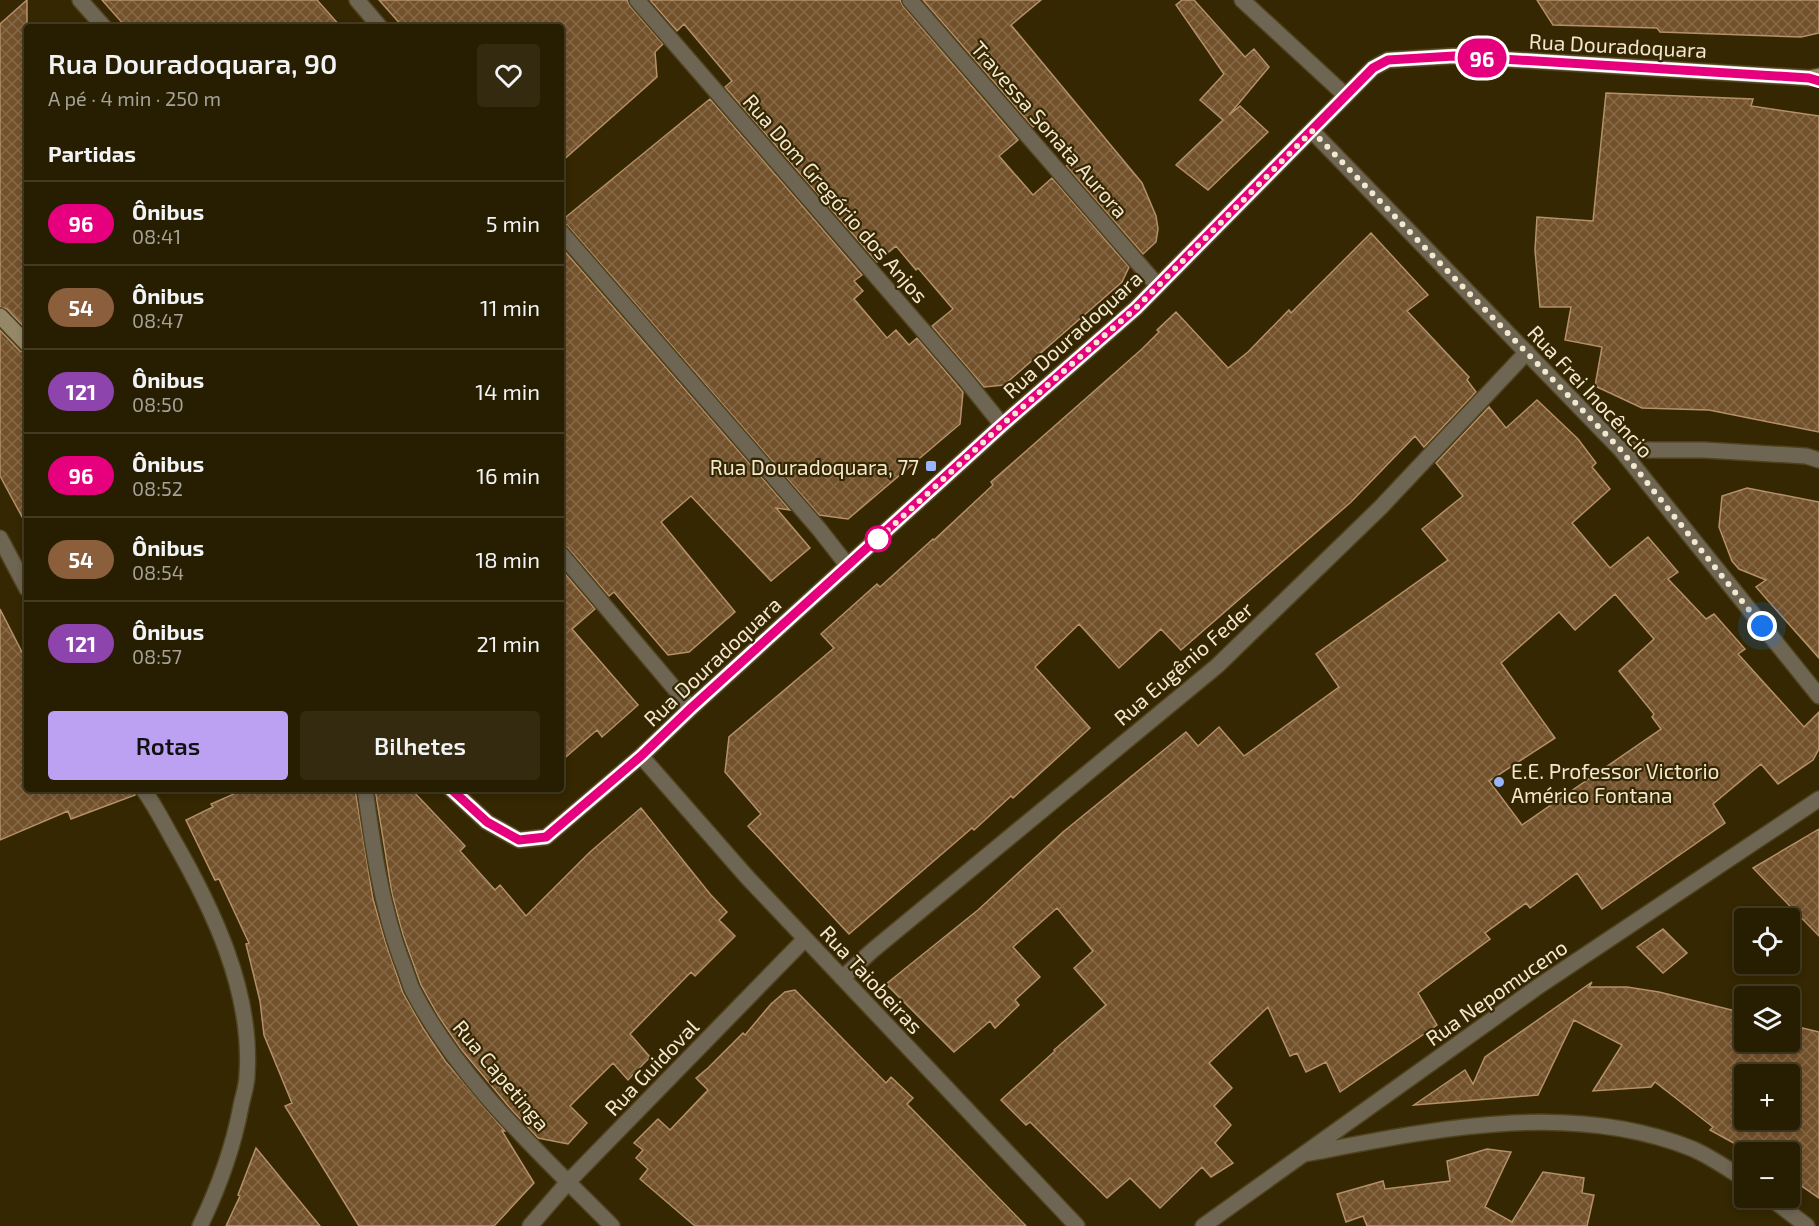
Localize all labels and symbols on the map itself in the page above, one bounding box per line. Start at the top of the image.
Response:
street label: Rua Douradoquara [1528,28,1708,62]
street label: Travessa Sonata Aurora [966,35,1134,223]
line badge: 96 [1455,38,1509,78]
street label: Rua Dom Gregório dos Anjos [738,88,933,308]
street label: Rua Douradoquara [997,265,1147,403]
street label: Rua Frei Inocêncio [1523,320,1659,462]
place label: Rua Douradoquara, 77 [710,454,919,479]
marker: Rua Douradoquara, 77 [924,459,938,473]
unlabelled marker [865,526,891,552]
street label: Rua Douradoquara [638,591,786,731]
street label: Rua Eugênio Feder [1108,596,1258,730]
your location [1747,611,1777,641]
place label: E.E. Professor Victorio Américo Fontana [1511,758,1720,807]
marker: E.E. Professor Victorio Américo Fontana [1492,775,1506,789]
street label: Rua Taiobeiras [816,920,928,1038]
street label: Rua Nepomuceno [1420,934,1572,1050]
street label: Rua Guidoval [599,1013,704,1120]
street label: Rua Capetinga [448,1015,556,1135]

